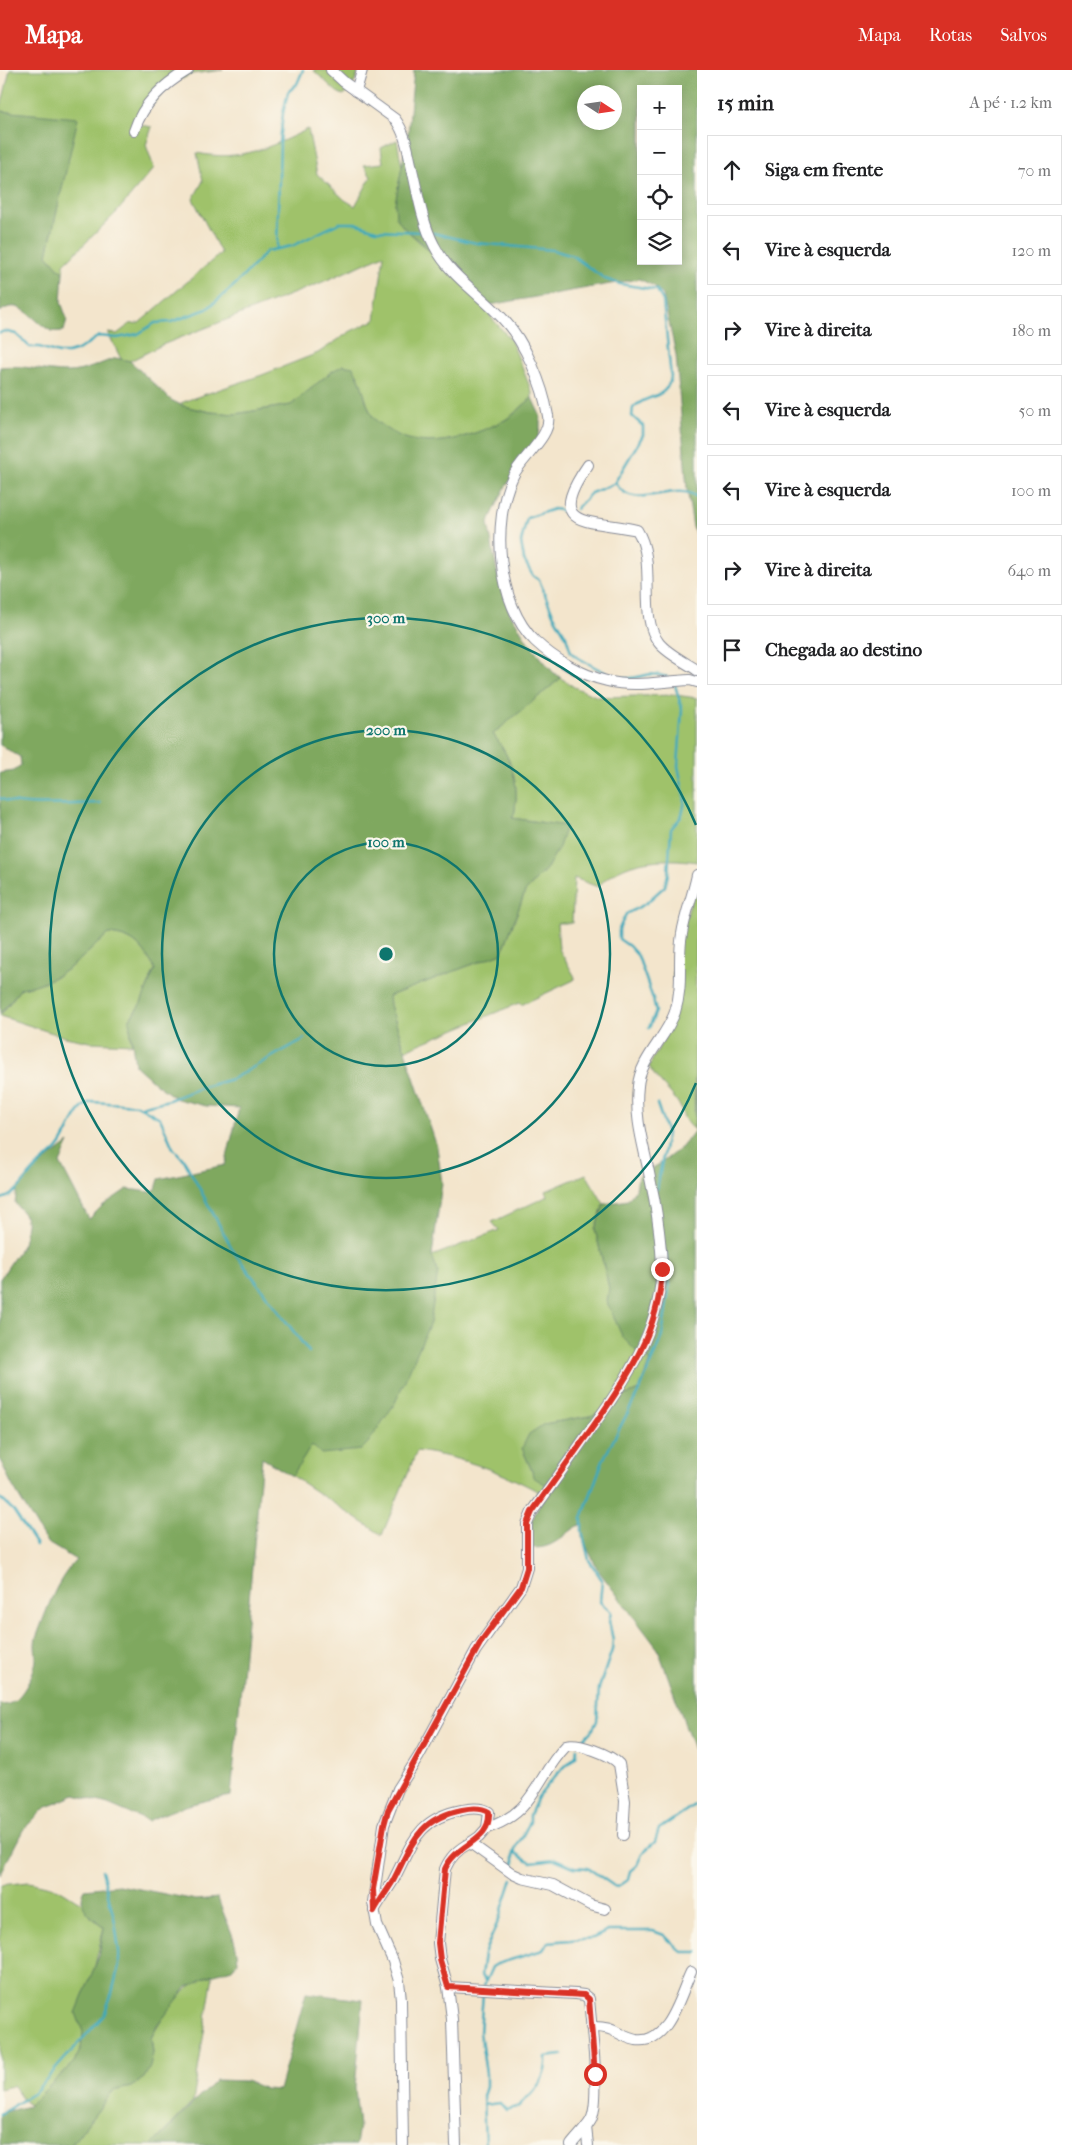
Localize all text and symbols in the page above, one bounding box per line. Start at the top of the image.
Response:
text: Mapa [25,21,82,49]
text: Mapa [858,25,901,46]
text: Rotas [929,25,972,46]
text: Salvos [1000,25,1047,46]
north arrow [577,85,622,130]
map controls [637,85,682,265]
button: + [637,85,682,130]
text: 15 min [717,91,774,115]
text: A pé · 1.2 km [970,93,1052,112]
button: − [637,130,682,175]
icon: ahead [718,156,746,184]
text: Siga em frente [765,159,883,181]
text: 70 m [1018,161,1051,180]
button: locate [637,175,682,220]
button: layers [637,220,682,265]
icon: left [718,236,746,264]
text: Vire à esquerda [765,239,891,261]
text: 120 m [1012,241,1051,260]
icon: right [718,316,746,344]
text: Vire à direita [765,319,872,341]
text: 180 m [1012,321,1051,340]
icon: left [718,396,746,424]
text: Vire à esquerda [765,399,891,421]
text: 50 m [1019,401,1051,420]
icon: left [718,476,746,504]
text: Vire à esquerda [765,479,891,501]
text: 100 m [1011,481,1051,500]
icon: right [718,556,746,584]
text: Vire à direita [765,559,872,581]
text: 640 m [1007,561,1051,580]
text: 300 m [367,609,406,627]
icon: arrive [718,636,746,664]
text: Chegada ao destino [765,639,922,661]
text: 200 m [366,721,406,739]
text: 100 m [367,833,405,851]
centre of rings [377,945,395,963]
route end [651,1258,674,1281]
route start [584,2063,607,2086]

